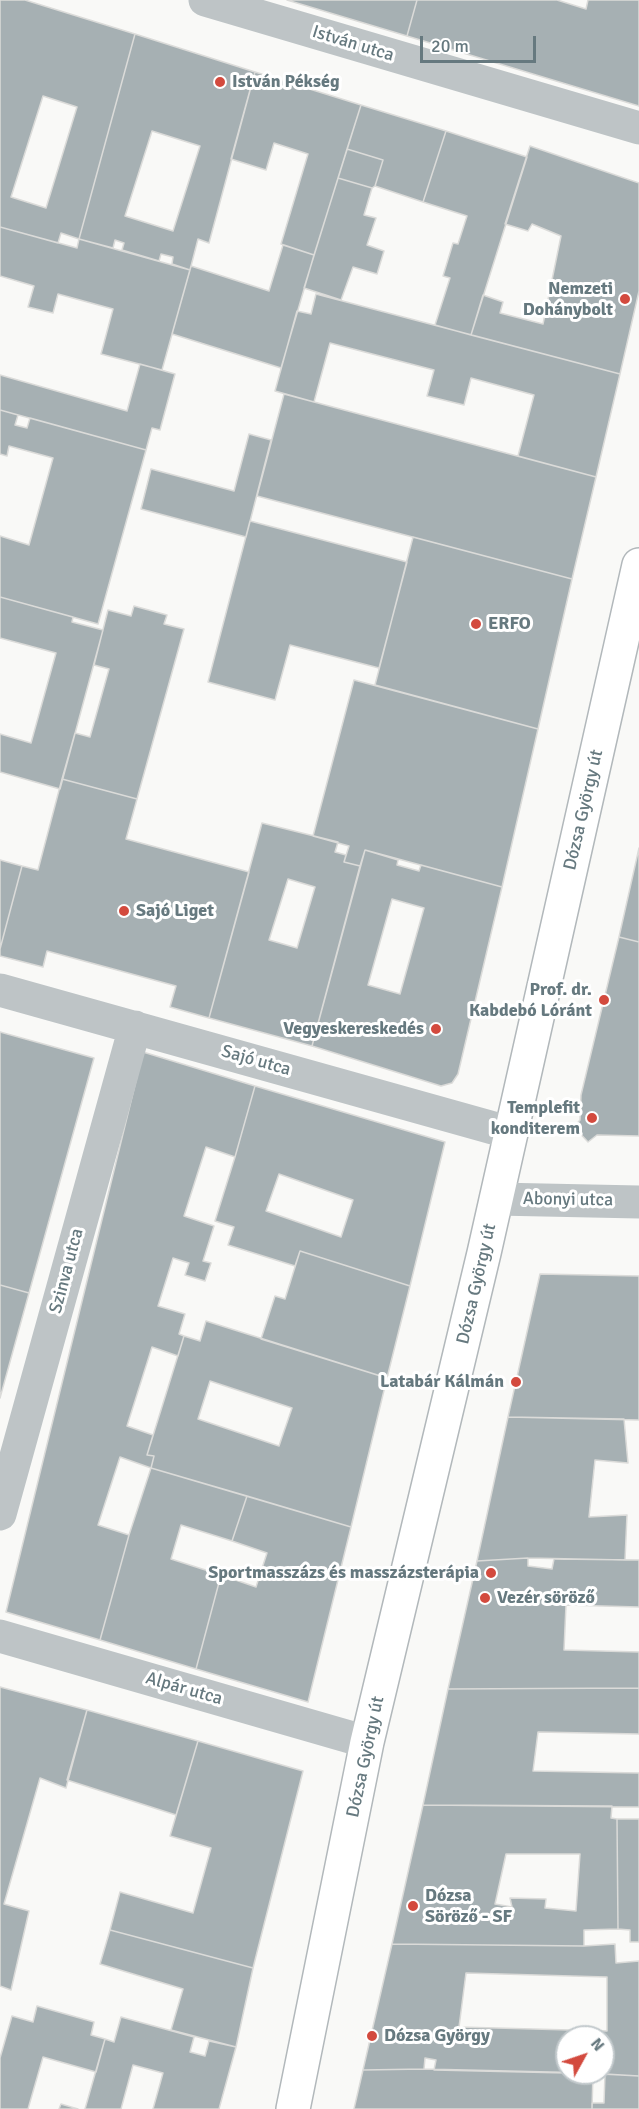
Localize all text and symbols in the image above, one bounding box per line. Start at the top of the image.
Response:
street label: István utca [310,21,396,67]
scale bar [423,24,538,62]
text: 20 m [431,35,469,57]
place label: István Pékség [232,71,340,93]
marker: István Pékség [213,75,227,89]
place label: Nemzeti Dohánybolt [523,278,613,320]
marker: Nemzeti Dohánybolt [618,292,632,306]
place label: ERFO [488,613,531,635]
marker: ERFO [469,617,483,631]
street label: Dózsa György út [560,748,608,872]
place label: Sajó Liget [136,900,214,922]
marker: Sajó Liget [117,904,131,918]
place label: Prof. dr. Kabdebó Lóránt [469,979,592,1022]
marker: Prof. dr. Kabdebó Lóránt [597,993,611,1007]
place label: Vegyeskereskedés [283,1018,424,1040]
marker: Vegyeskereskedés [429,1022,443,1036]
street label: Sajó utca [219,1041,293,1081]
place label: Templefit konditerem [491,1097,580,1140]
marker: Templefit konditerem [585,1111,599,1125]
street label: Abonyi utca [523,1188,613,1212]
street label: Dózsa György út [453,1222,501,1346]
street label: Szinva utca [45,1226,89,1316]
place label: Latabár Kálmán [380,1371,504,1393]
marker: Latabár Kálmán [509,1375,523,1389]
place label: Sportmasszázs és masszázsterápia [208,1562,479,1584]
marker: Sportmasszázs és masszázsterápia [484,1566,498,1580]
place label: Vezér söröző [497,1587,595,1609]
marker: Vezér söröző [478,1591,492,1605]
street label: Alpár utca [143,1668,225,1710]
street label: Dózsa György út [343,1694,389,1820]
place label: Dózsa Söröző - SF [425,1885,512,1928]
marker: Dózsa Söröző - SF [406,1899,420,1913]
place label: Dózsa György [384,2025,490,2047]
north arrow [555,2025,615,2085]
marker: Dózsa György [365,2029,379,2043]
text: N [586,2034,608,2055]

